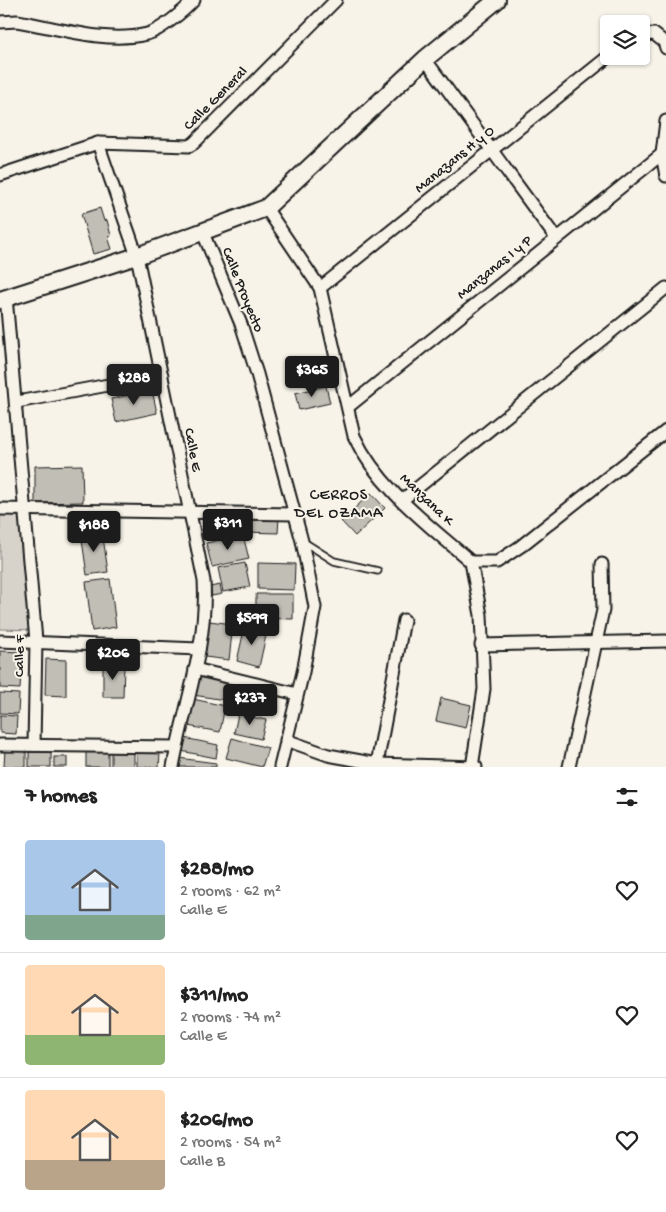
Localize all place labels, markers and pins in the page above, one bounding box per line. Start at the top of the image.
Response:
pin: $365 [282,356,342,398]
pin: $288 [104,364,164,406]
pin: $311 [198,508,258,551]
pin: $188 [64,510,124,553]
pin: $599 [222,604,282,646]
pin: $206 [83,638,143,681]
pin: $237 [220,684,280,726]

